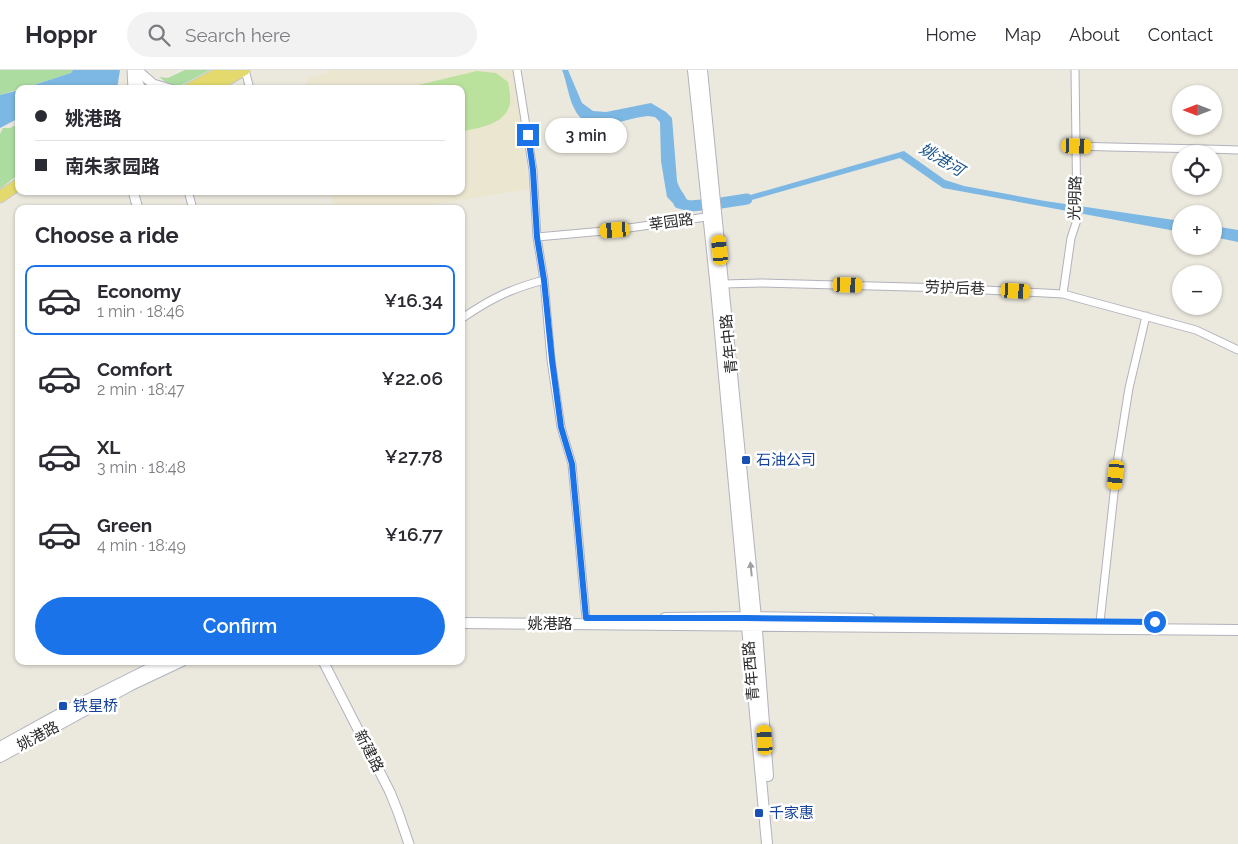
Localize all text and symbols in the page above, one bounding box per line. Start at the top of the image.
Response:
search box [127,12,477,57]
text: Hoppr [25,20,97,49]
icon: search [145,21,173,49]
text: Search here [185,24,290,46]
text: Home [925,24,976,45]
text: Map [1004,24,1041,45]
text: About [1069,24,1120,45]
text: Contact [1148,24,1213,45]
north arrow [1172,85,1222,135]
map controls [1172,85,1222,315]
text: 姚港路 [65,107,122,129]
callout: 3 min [546,118,628,152]
route end [517,124,539,146]
text: 3 min [566,126,607,145]
car [1061,138,1092,154]
water label: 姚港河 [916,139,970,181]
button: locate [1172,145,1222,195]
text: 南朱家园路 [65,155,160,177]
street label: 光明路 [1065,175,1085,221]
button: + [1172,205,1222,255]
street label: 莘园路 [647,210,695,234]
car [599,221,630,239]
text: Choose a ride [35,222,179,248]
car [710,234,729,266]
button: − [1172,265,1222,315]
car [832,277,863,293]
icon: car [37,278,82,323]
street label: 劳护后巷 [925,278,985,298]
text: Economy [97,280,181,302]
car [1000,283,1031,299]
text: ¥16.34 [384,289,443,311]
text: 1 min · 18:46 [97,302,184,321]
street label: 青年中路 [717,313,741,375]
icon: car [37,356,82,401]
text: Comfort [97,358,172,380]
text: ¥22.06 [382,367,443,389]
text: 2 min · 18:47 [97,380,185,399]
icon: car [37,434,82,479]
text: XL [97,436,120,458]
text: ¥27.78 [385,445,443,467]
place label: 石油公司 [756,451,816,469]
marker: 石油公司 [740,454,752,466]
text: 3 min · 18:48 [97,458,186,477]
car [1106,459,1125,491]
icon: car [37,512,82,557]
text: Green [97,514,152,536]
text: ¥16.77 [385,523,443,545]
text: 4 min · 18:49 [97,536,186,555]
one-way arrow [747,561,755,577]
button: Confirm [35,597,445,655]
route start [1144,611,1166,633]
street label: 姚港路 [527,615,573,633]
street label: 青年西路 [739,640,763,702]
place label: 铁星桥 [73,697,118,715]
marker: 铁星桥 [57,700,69,712]
street label: 姚港路 [14,717,62,755]
car [756,725,773,755]
street label: 新建路 [351,727,387,775]
place label: 千家惠 [769,804,814,822]
marker: 千家惠 [753,807,765,819]

